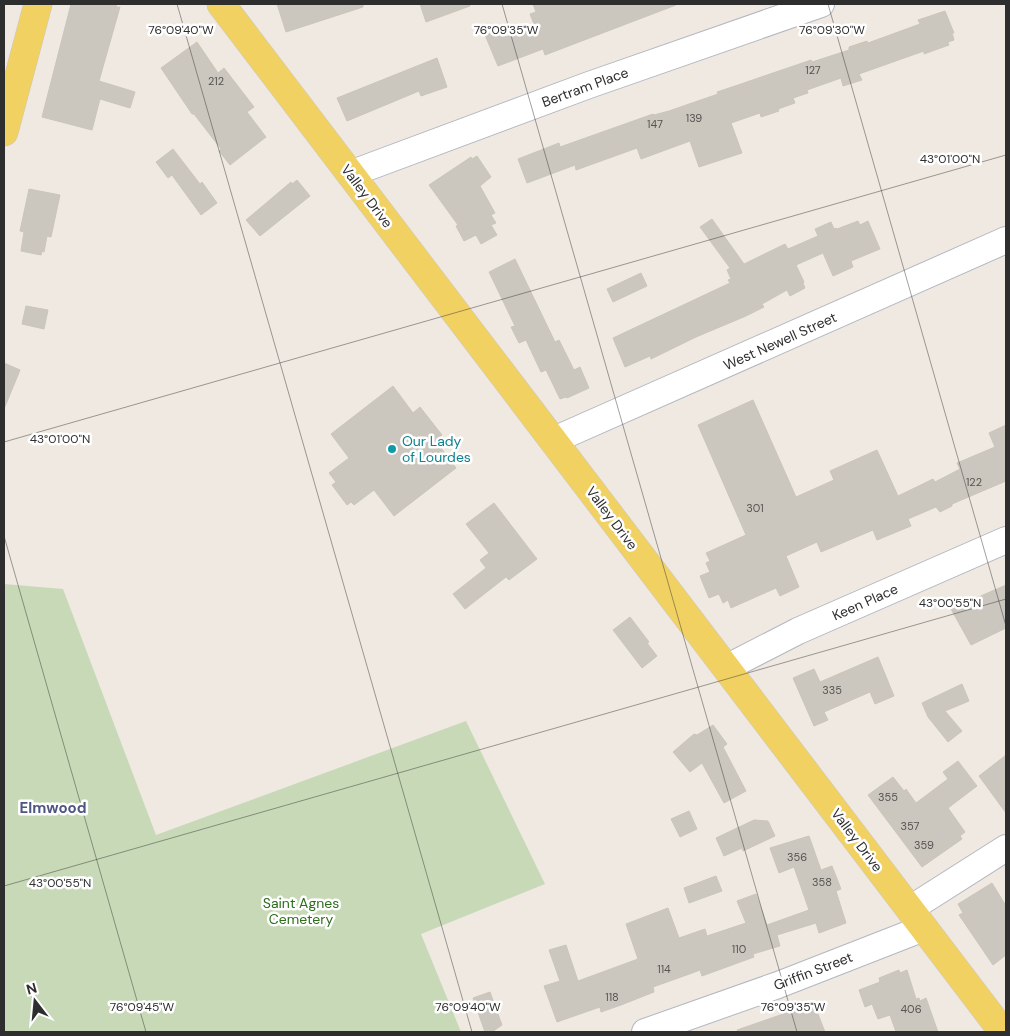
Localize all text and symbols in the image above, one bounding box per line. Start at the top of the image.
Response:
text: 76°09'40"W [148,22,214,38]
text: 76°09'35"W [474,22,539,38]
text: 76°09'30"W [799,22,865,38]
street label: Bertram Place [539,63,631,111]
house number: 127 [805,63,821,77]
house number: 212 [208,74,224,88]
house number: 139 [686,111,702,125]
house number: 147 [647,117,663,131]
text: 43°01'00"N [920,151,980,167]
street label: Valley Drive [337,161,397,231]
street label: West Newell Street [721,308,839,374]
text: 43°01'00"N [30,431,90,447]
place label: Our Lady of Lourdes [402,432,471,466]
marker: Our Lady of Lourdes [386,443,398,455]
house number: 122 [966,475,982,489]
street label: Valley Drive [582,483,642,553]
house number: 301 [746,501,764,515]
street label: Keen Place [829,579,901,624]
text: 43°00'55"N [919,595,981,611]
house number: 335 [822,683,842,697]
house number: 355 [878,790,898,804]
district label: Elmwood [19,798,87,818]
street label: Valley Drive [827,805,887,875]
house number: 357 [901,819,920,833]
house number: 359 [914,838,934,852]
house number: 356 [787,850,807,864]
text: 43°00'55"N [29,875,91,891]
house number: 358 [812,875,832,889]
park label: Saint Agnes Cemetery [263,894,339,928]
house number: 110 [732,942,746,956]
street label: Griffin Street [771,948,855,994]
house number: 114 [657,962,671,976]
north arrow [10,976,60,1026]
text: N [24,978,39,999]
house number: 118 [605,990,619,1004]
text: 76°09'45"W [110,999,175,1015]
text: 76°09'40"W [435,999,501,1015]
text: 76°09'35"W [761,999,826,1015]
house number: 406 [900,1002,922,1016]

